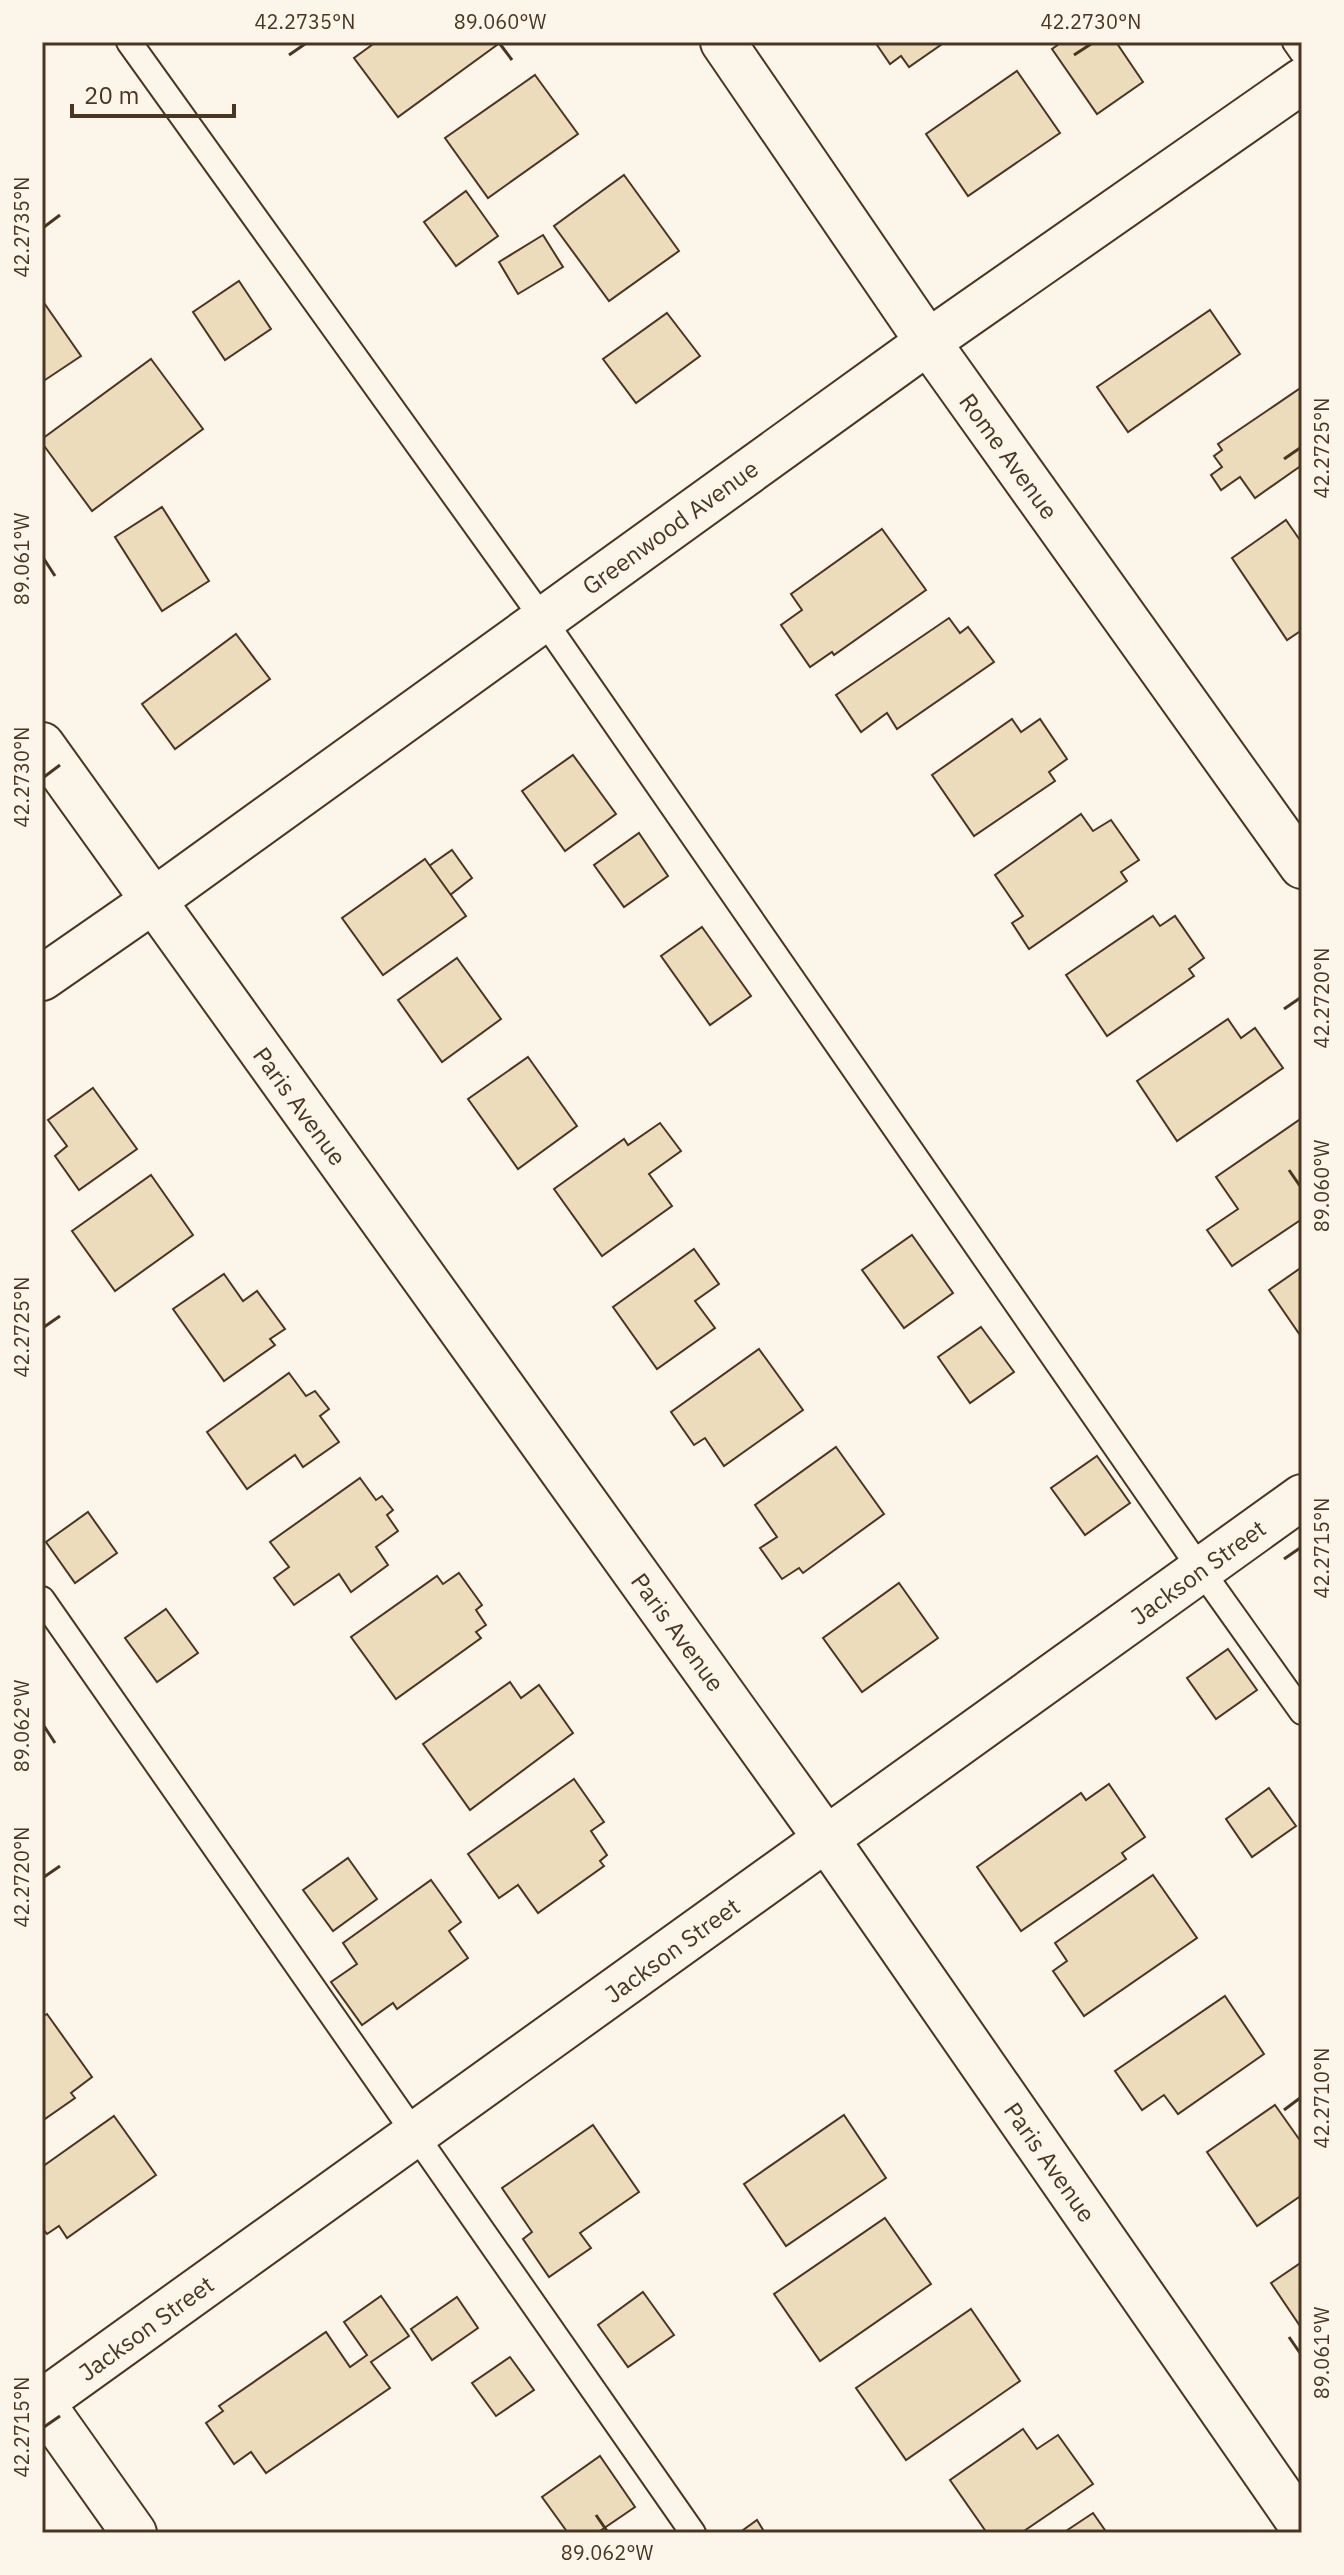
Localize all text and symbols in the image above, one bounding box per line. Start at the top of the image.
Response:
text: 42.2735°N [255,8,355,35]
text: 89.060°W [454,8,546,35]
text: 42.2730°N [1041,8,1141,35]
scale bar [72,68,234,118]
text: 20 m [84,79,139,111]
text: 42.2735°N [8,177,35,277]
street label: Rome Avenue [952,387,1066,525]
text: 42.2725°N [1308,398,1335,498]
street label: Greenwood Avenue [576,452,764,602]
text: 89.061°W [8,513,35,605]
text: 42.2730°N [8,727,35,827]
text: 42.2720°N [1308,948,1335,1048]
street label: Paris Avenue [246,1040,354,1172]
text: 89.060°W [1308,1140,1335,1232]
text: 42.2725°N [8,1277,35,1377]
text: 42.2715°N [1308,1498,1335,1598]
street label: Jackson Street [1124,1512,1272,1632]
street label: Paris Avenue [624,1566,732,1698]
text: 89.062°W [8,1680,35,1772]
text: 42.2720°N [8,1827,35,1927]
street label: Jackson Street [598,1890,746,2010]
text: 42.2710°N [1308,2048,1335,2148]
street label: Paris Avenue [997,2096,1103,2228]
street label: Jackson Street [72,2268,220,2388]
text: 89.061°W [1308,2307,1335,2399]
text: 42.2715°N [8,2377,35,2477]
text: 89.062°W [561,2539,653,2566]

